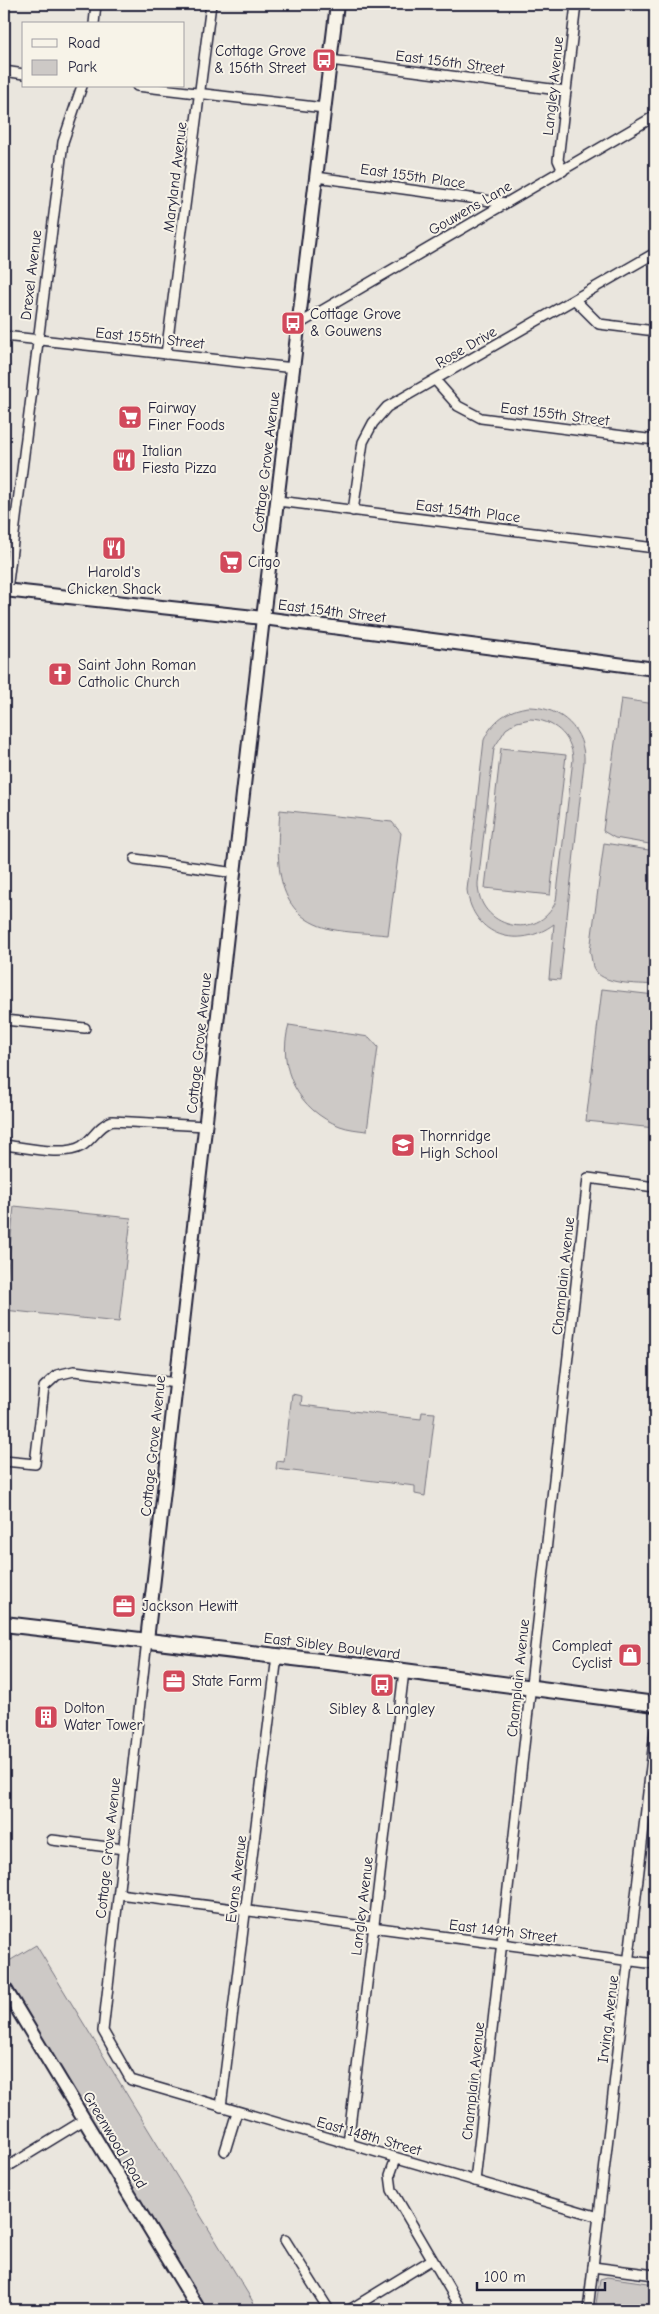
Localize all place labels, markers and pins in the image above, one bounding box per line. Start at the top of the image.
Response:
place label: Cottage Grove & 156th Street [214,42,307,77]
bus stop icon: Cottage Grove & 156th Street [311,47,337,73]
place label: Cottage Grove & Gouwens [310,305,402,340]
bus stop icon: Cottage Grove & Gouwens [280,310,306,336]
place label: Fairway Finer Foods [148,399,225,434]
supermarket icon: Fairway Finer Foods [117,404,143,430]
place label: Italian Fiesta Pizza [142,442,217,477]
restaurant icon: Italian Fiesta Pizza [111,447,137,473]
restaurant icon: Harold's Chicken Shack [101,535,127,561]
supermarket icon: Citgo [218,549,244,575]
place label: Citgo [248,553,280,571]
place label: Harold's Chicken Shack [67,563,162,598]
place label: Saint John Roman Catholic Church [78,656,196,691]
church icon: Saint John Roman Catholic Church [47,661,73,687]
place label: Thornridge High School [420,1127,498,1162]
school or university icon: Thornridge High School [390,1132,416,1158]
office icon: Jackson Hewitt [111,1593,137,1619]
place label: Jackson Hewitt [142,1597,239,1615]
place label: Compleat Cyclist [552,1637,613,1672]
shop icon: Compleat Cyclist [617,1642,643,1668]
office icon: State Farm [161,1668,187,1694]
place label: State Farm [192,1672,262,1690]
bus stop icon: Sibley & Langley [369,1672,395,1698]
place label: Dolton Water Tower [64,1699,143,1734]
place label: Sibley & Langley [329,1700,435,1718]
building icon: Dolton Water Tower [33,1704,59,1730]

